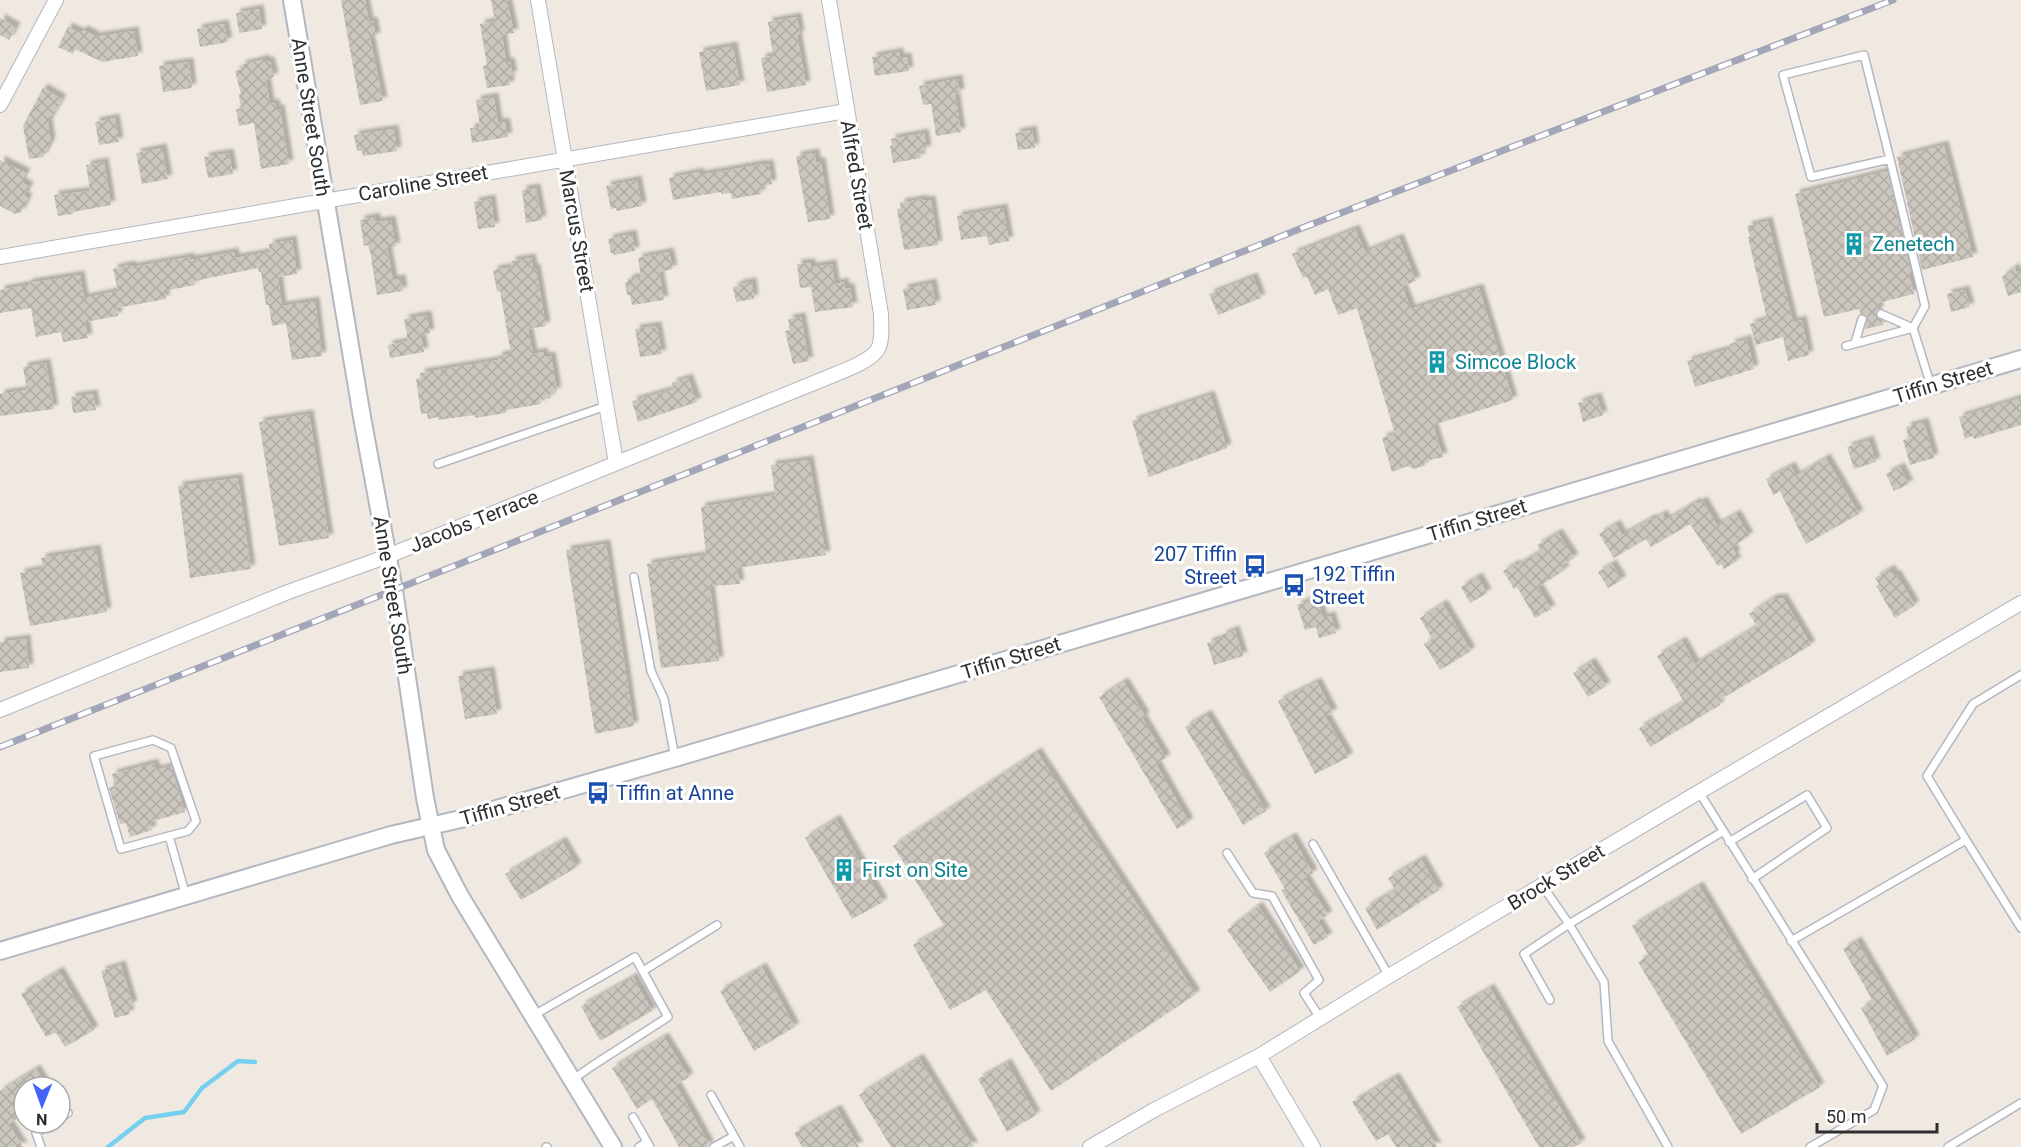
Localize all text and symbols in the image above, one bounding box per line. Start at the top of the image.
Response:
street label: Anne Street South [287,36,335,198]
street label: Alfred Street [836,118,878,232]
street label: Caroline Street [356,160,490,206]
street label: Marcus Street [554,168,600,294]
building icon: Zenetech [1841,231,1867,257]
place label: Zenetech [1872,232,1955,256]
building icon: Simcoe Block [1424,349,1450,375]
place label: Simcoe Block [1455,350,1577,374]
street label: Tiffin Street [1890,356,1996,408]
street label: Jacobs Terrace [406,484,542,558]
street label: Tiffin Street [1424,494,1530,546]
street label: Anne Street South [369,514,417,676]
place label: 207 Tiffin Street [1154,542,1237,589]
bus stop icon: 207 Tiffin Street [1242,553,1268,579]
place label: 192 Tiffin Street [1312,562,1395,609]
bus stop icon: 192 Tiffin Street [1281,572,1307,598]
street label: Tiffin Street [958,632,1064,684]
street label: Tiffin Street [457,779,563,831]
bus stop icon: Tiffin at Anne [585,780,611,806]
place label: Tiffin at Anne [616,781,734,805]
street label: Brock Street [1503,839,1609,915]
building icon: First on Site [831,857,857,883]
place label: First on Site [862,858,968,882]
north arrow [12,1075,72,1135]
scale bar [1817,1096,1937,1134]
text: 50 m [1826,1106,1866,1127]
text: N [36,1110,48,1129]

